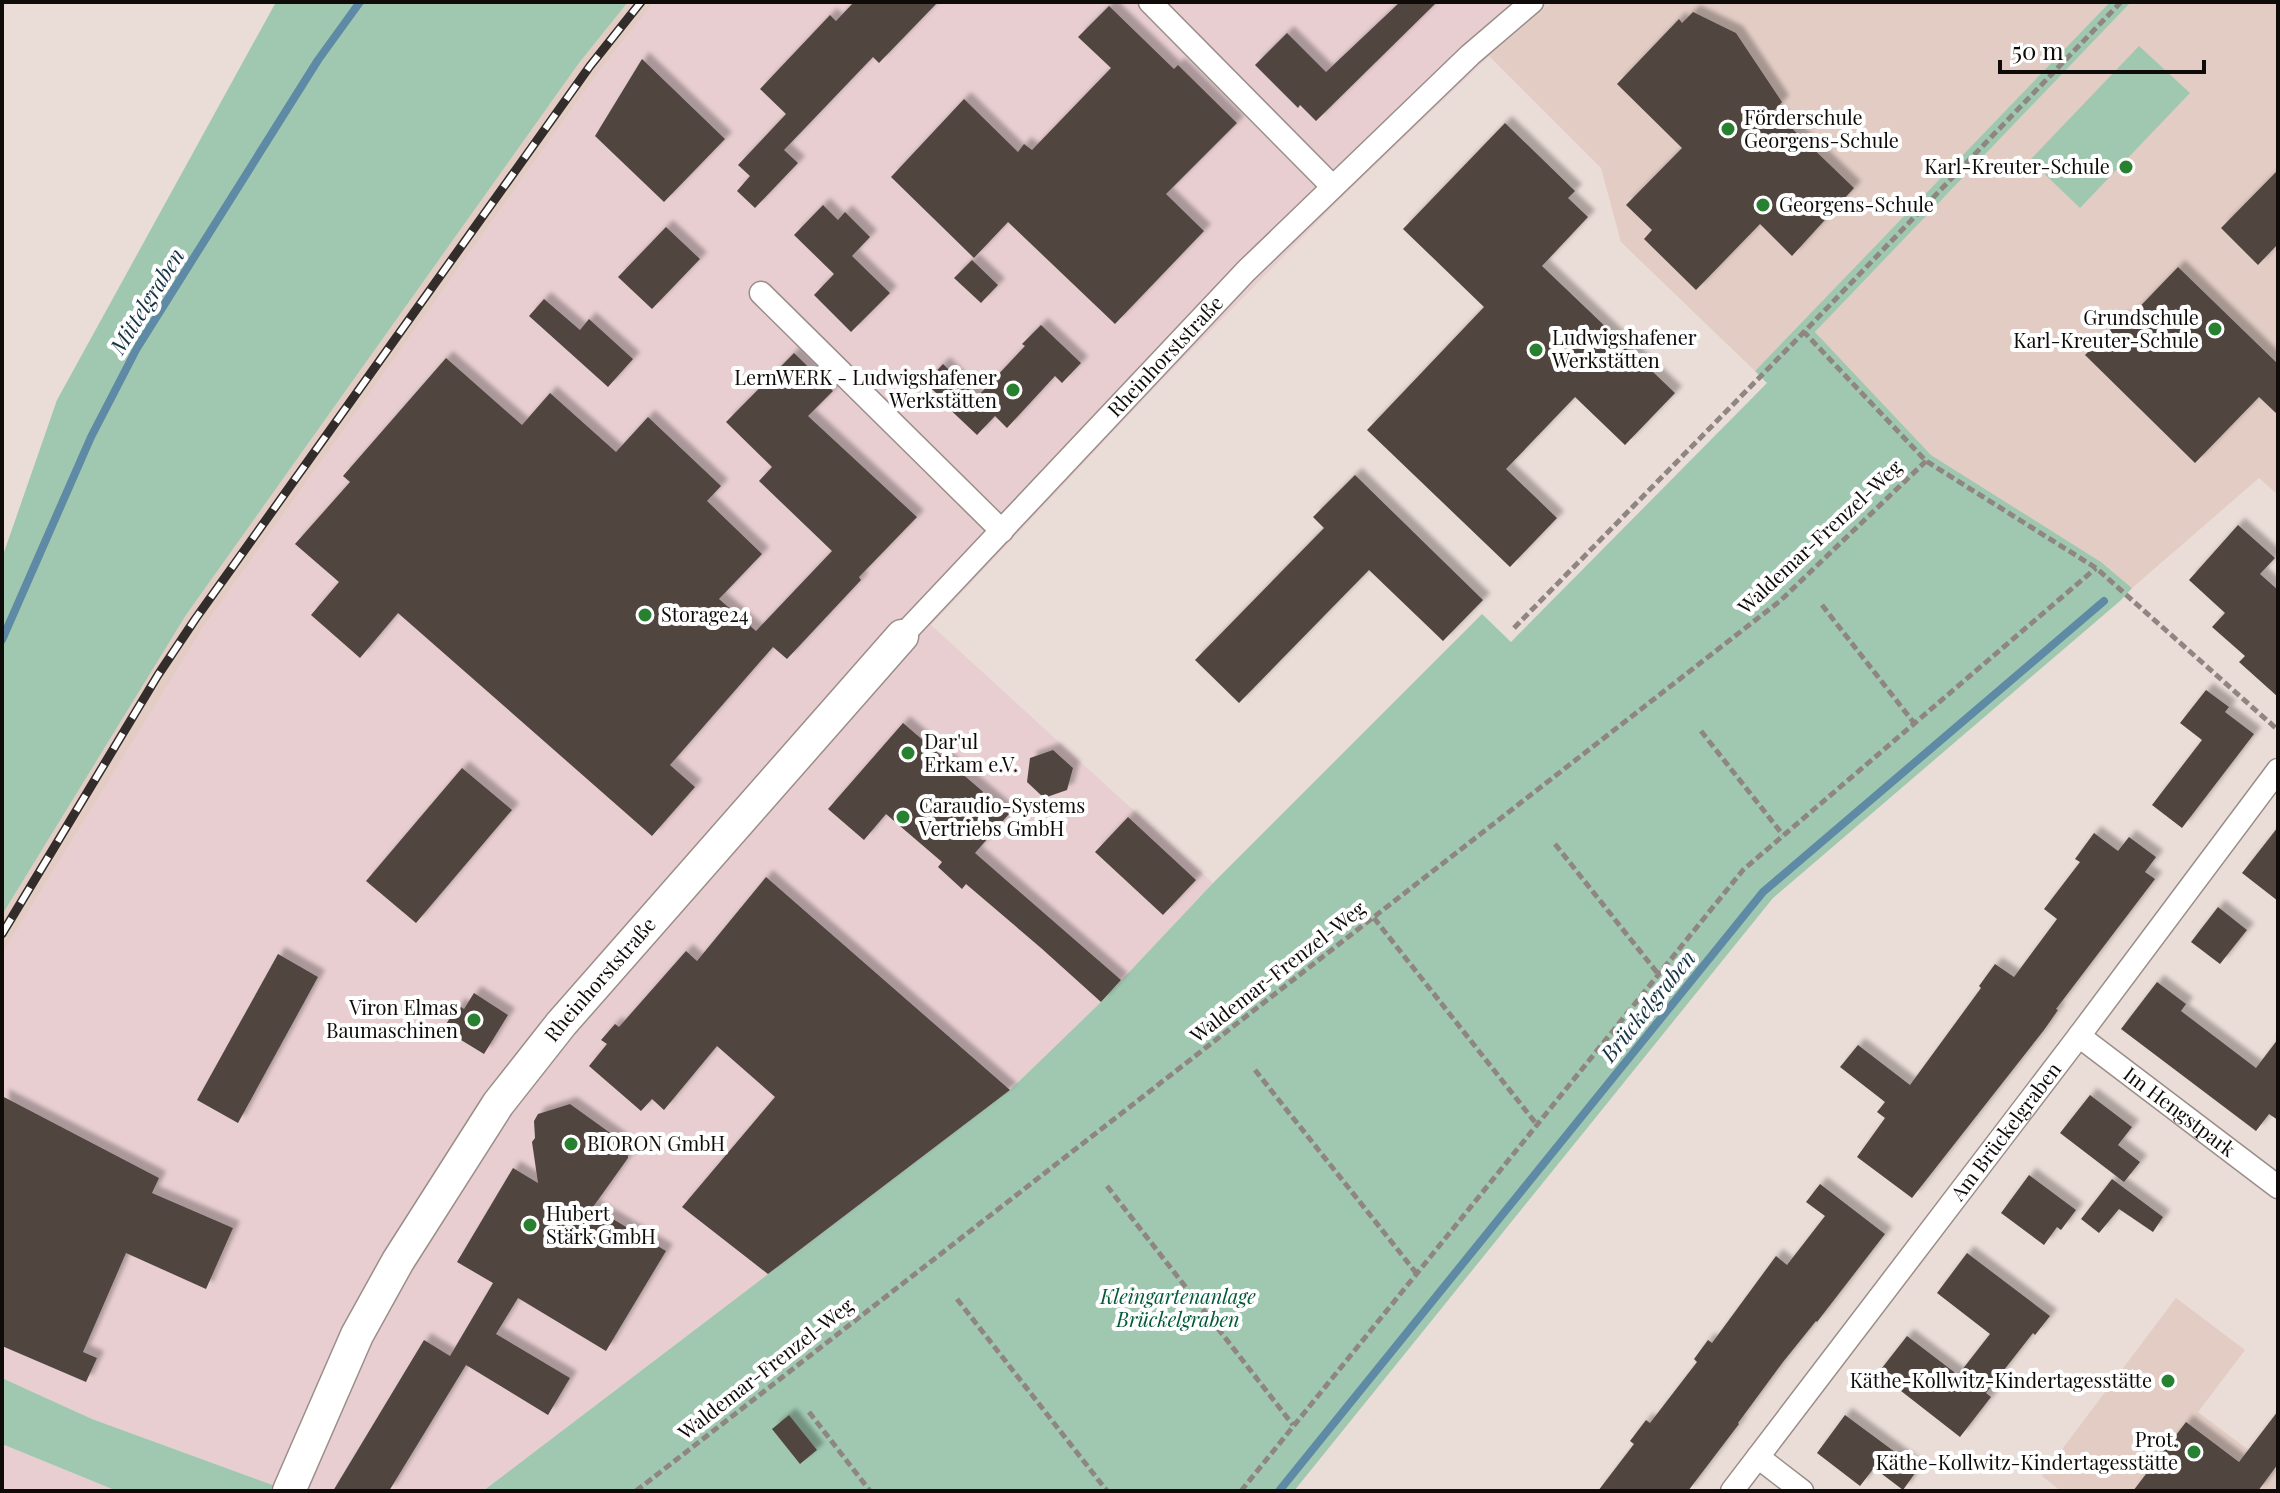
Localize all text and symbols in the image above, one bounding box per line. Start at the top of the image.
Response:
scale bar [2000,24,2204,74]
text: 50 m [2012,34,2064,66]
place label: Förderschule Georgens-Schule [1744,103,1899,153]
marker: Förderschule Georgens-Schule [1719,120,1737,138]
place label: Karl-Kreuter-Schule [1924,152,2110,179]
marker: Karl-Kreuter-Schule [2117,158,2135,176]
place label: Georgens-Schule [1779,190,1934,217]
marker: Georgens-Schule [1754,196,1772,214]
water label: Mittelgraben [101,242,191,360]
street label: Rheinhorststraße [1101,289,1228,422]
place label: Grundschule Karl-Kreuter-Schule [2013,303,2199,353]
marker: Grundschule Karl-Kreuter-Schule [2206,320,2224,338]
place label: Ludwigshafener Werkstätten [1551,323,1697,373]
marker: Ludwigshafener Werkstätten [1527,341,1545,359]
place label: LernWERK - Ludwigshafener Werkstätten [734,363,997,413]
marker: LernWERK - Ludwigshafener Werkstätten [1004,381,1022,399]
street label: Waldemar-Frenzel-Weg [1730,452,1907,620]
place label: Storage24 [661,600,749,627]
marker: Storage24 [636,606,654,624]
place label: Dar'ul Erkam e.V. [924,727,1018,777]
marker: Dar'ul Erkam e.V. [899,744,917,762]
place label: Caraudio-Systems Vertriebs GmbH [918,791,1085,841]
marker: Caraudio-Systems Vertriebs GmbH [894,808,912,826]
street label: Waldemar-Frenzel-Weg [1183,894,1370,1048]
street label: Rheinhorststraße [537,911,661,1047]
water label: Brückelgraben [1592,943,1702,1068]
place label: Viron Elmas Baumaschinen [326,993,458,1043]
marker: Viron Elmas Baumaschinen [465,1011,483,1029]
street label: Am Brückelgraben [1943,1056,2066,1206]
street label: Im Hengstpark [2119,1060,2242,1162]
place label: BIORON GmbH [587,1129,725,1156]
marker: BIORON GmbH [562,1135,580,1153]
place label: Hubert Stärk GmbH [546,1199,656,1249]
marker: Hubert Stärk GmbH [521,1216,539,1234]
park label: Kleingartenanlage Brückelgraben [1099,1282,1256,1332]
street label: Waldemar-Frenzel-Weg [671,1291,858,1445]
place label: Käthe-Kollwitz-Kindertagesstätte [1850,1366,2152,1393]
marker: Käthe-Kollwitz-Kindertagesstätte [2159,1372,2177,1390]
place label: Prot. Käthe-Kollwitz-Kindertagesstätte [1876,1425,2178,1475]
marker: Prot. Käthe-Kollwitz-Kindertagesstätte [2185,1443,2203,1461]

